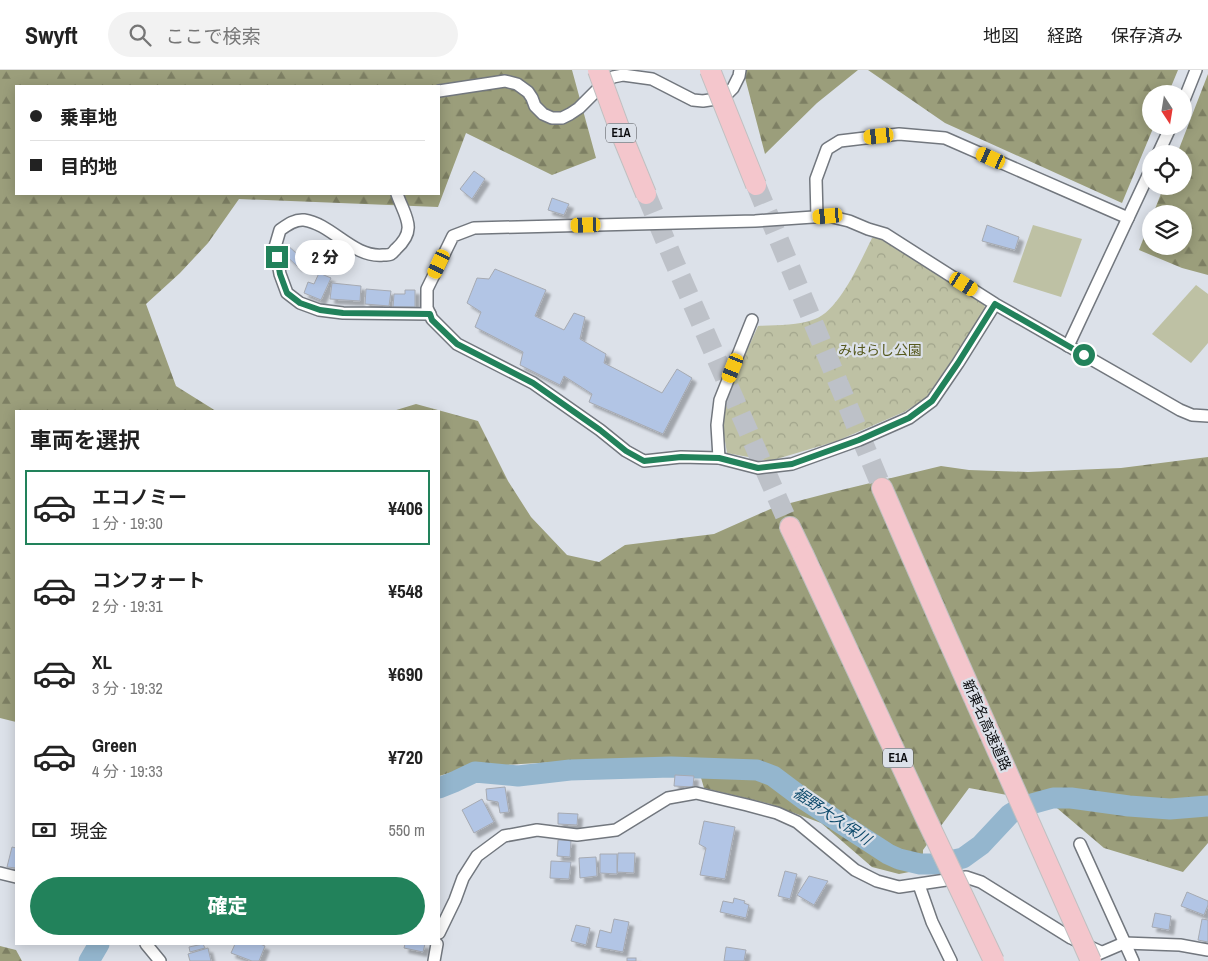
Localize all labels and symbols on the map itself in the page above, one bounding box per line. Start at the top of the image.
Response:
north arrow [1142,85,1192,135]
road number: E1A [606,124,636,142]
car [863,127,894,145]
car [974,145,1007,171]
car [812,207,843,225]
car [570,217,601,233]
callout: 2 分 [294,240,354,274]
route end [266,246,288,268]
car [425,247,452,281]
car [947,270,980,298]
park label: みはらし公園 [838,341,922,359]
route start [1073,344,1095,366]
car [720,351,745,385]
street label: 新東名高速道路 [959,677,1015,773]
road number: E1A [883,748,913,768]
water label: 裾野大久保川 [789,782,877,851]

